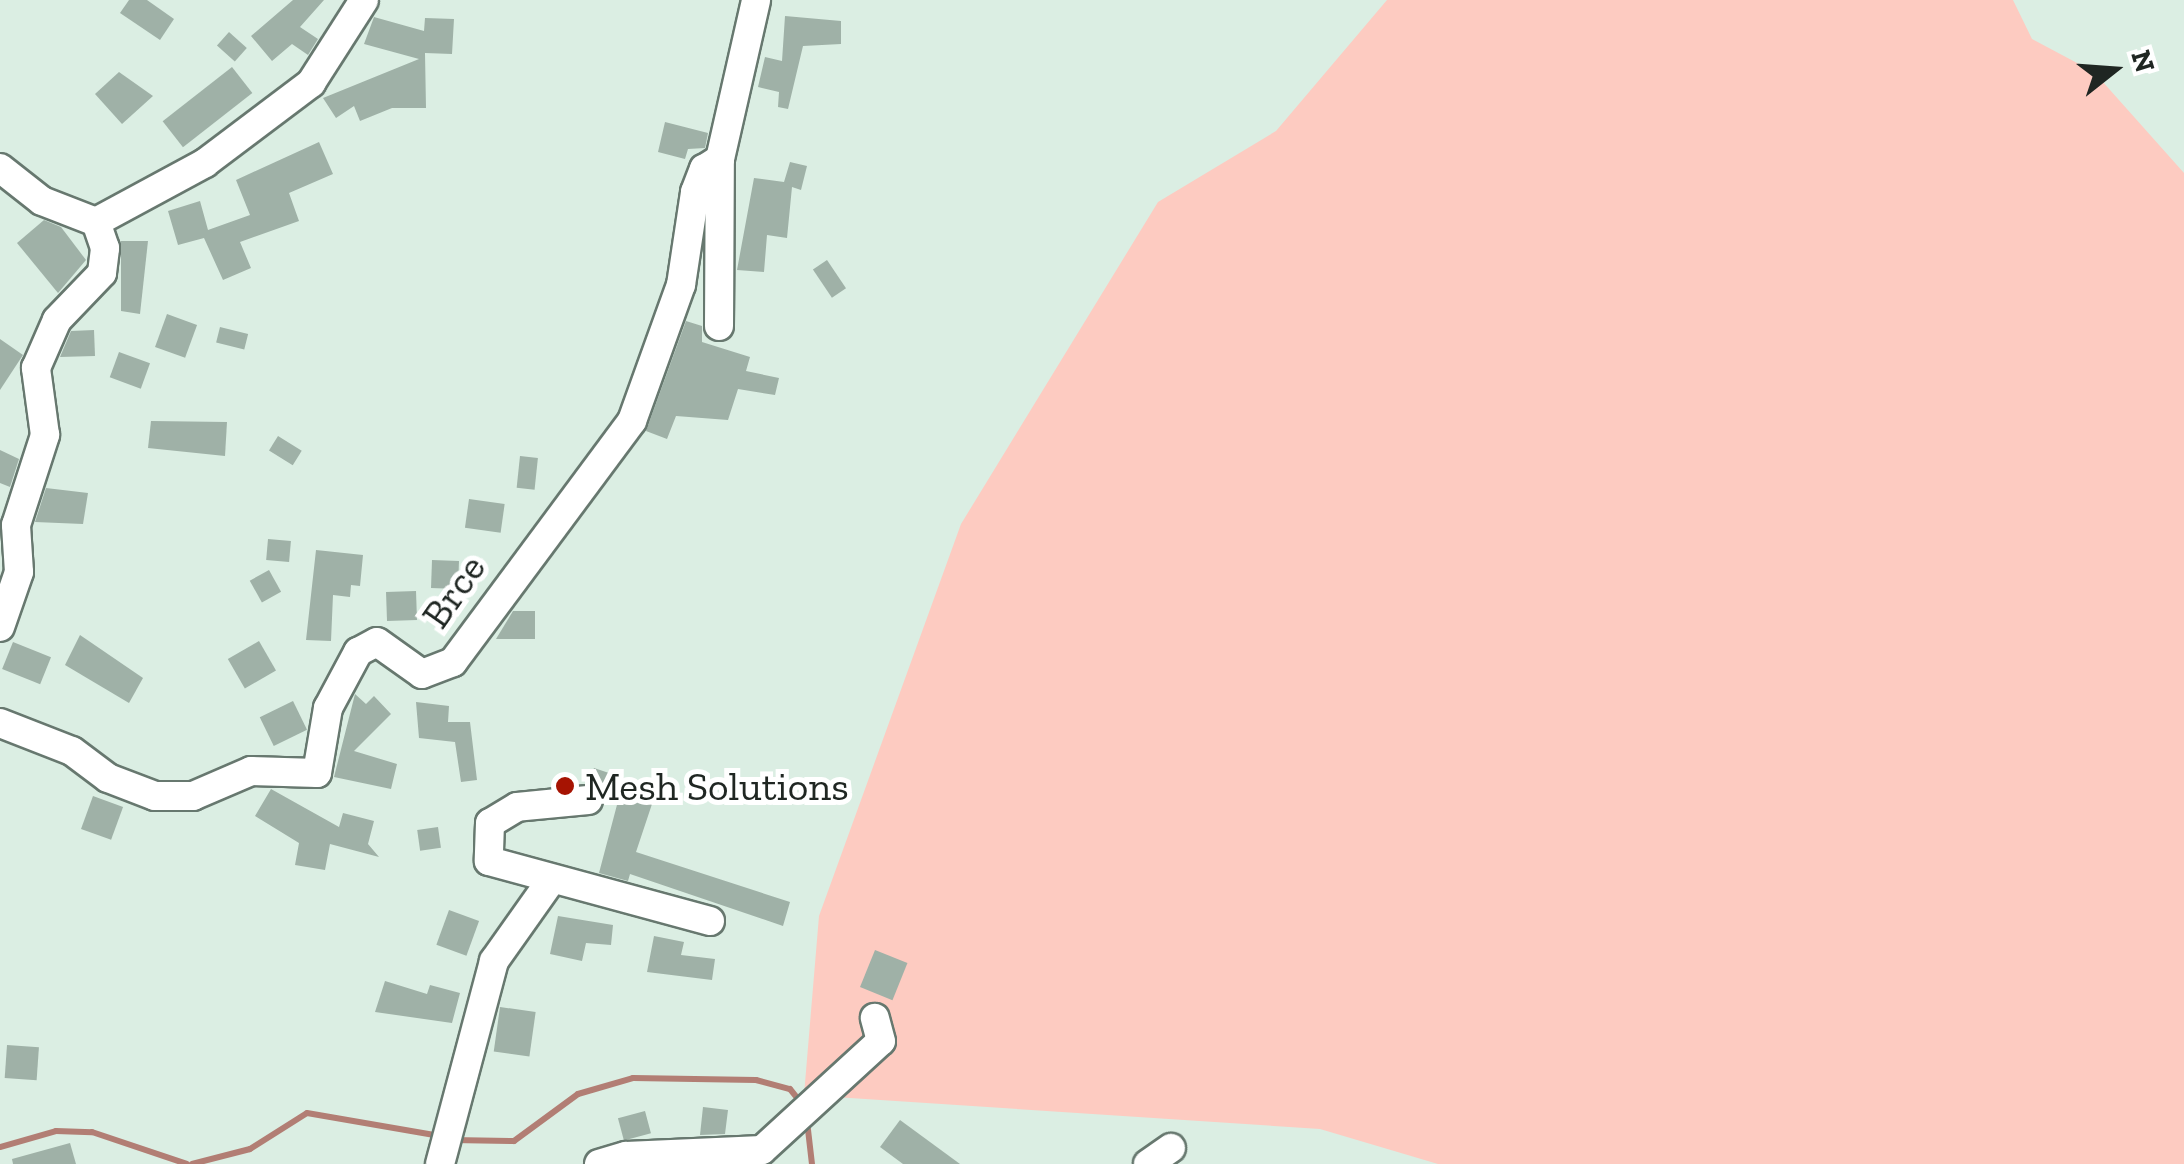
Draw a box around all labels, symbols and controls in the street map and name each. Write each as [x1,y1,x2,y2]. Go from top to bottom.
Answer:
north arrow [2064,20,2164,120]
text: N [2124,46,2162,76]
street label: Brce [411,545,495,637]
place label: Mesh Solutions [585,762,849,810]
marker: Mesh Solutions [554,775,576,797]

